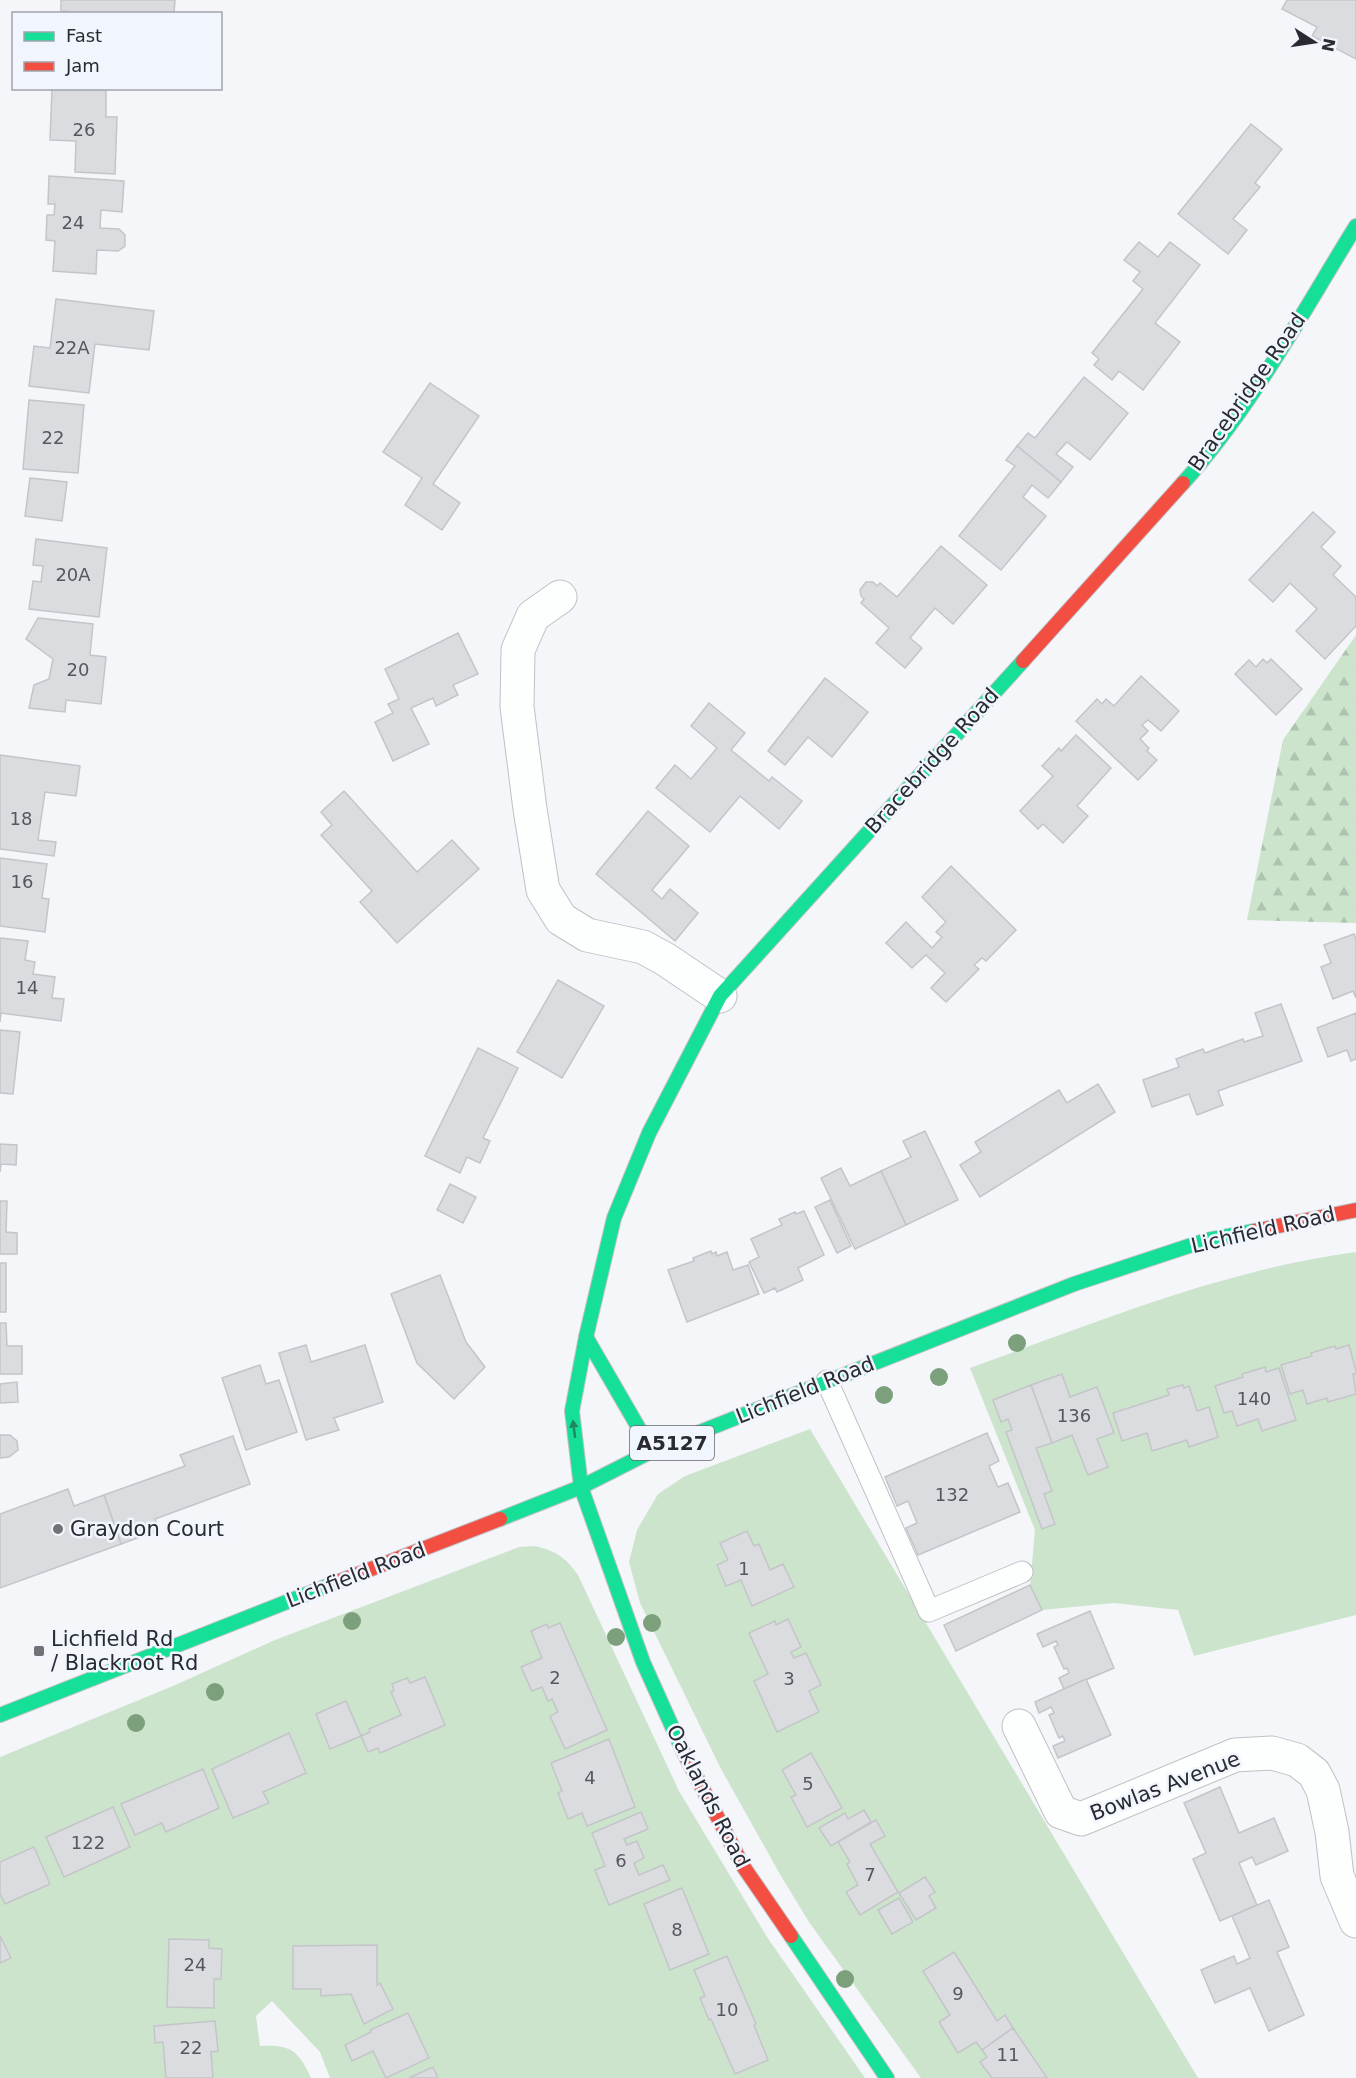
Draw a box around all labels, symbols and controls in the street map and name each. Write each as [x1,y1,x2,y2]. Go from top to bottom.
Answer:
legend [12,12,222,90]
north arrow [1284,12,1344,72]
text: Fast [66,25,102,46]
text: N [1317,36,1339,54]
text: Jam [65,55,100,76]
house number: 26 [73,119,95,140]
house number: 24 [62,212,84,233]
street label: Bracebridge Road [1184,308,1310,476]
house number: 22A [54,337,90,358]
house number: 22 [42,427,64,448]
house number: 20A [55,564,91,585]
house number: 20 [67,659,89,680]
street label: Bracebridge Road [860,683,1004,839]
house number: 18 [10,808,32,829]
house number: 16 [11,871,33,892]
house number: 14 [16,977,38,998]
street label: Lichfield Road [1189,1202,1337,1258]
street label: Lichfield Road [732,1351,878,1429]
house number: 140 [1237,1388,1271,1409]
house number: 136 [1057,1405,1091,1426]
one-way arrow [569,1419,579,1438]
road number: A5127 [630,1426,714,1460]
house number: 132 [935,1484,969,1505]
place label: Graydon Court [70,1517,224,1541]
marker: Graydon Court [51,1522,65,1536]
street label: Lichfield Road [283,1537,429,1613]
house number: 1 [738,1558,750,1579]
place label: Lichfield Rd / Blackroot Rd [51,1627,198,1675]
marker: Lichfield Rd / Blackroot Rd [32,1644,46,1658]
house number: 2 [549,1667,561,1688]
house number: 3 [783,1668,795,1689]
street label: Oaklands Road [662,1721,754,1871]
street label: Bowlas Avenue [1087,1746,1243,1826]
house number: 4 [584,1767,596,1788]
house number: 5 [802,1773,814,1794]
house number: 122 [71,1832,105,1853]
house number: 6 [615,1850,627,1871]
house number: 7 [864,1864,876,1885]
house number: 8 [671,1919,683,1940]
house number: 24 [184,1954,206,1975]
house number: 9 [952,1983,964,2004]
house number: 10 [716,1999,738,2020]
house number: 22 [180,2037,202,2058]
house number: 11 [997,2044,1019,2065]

